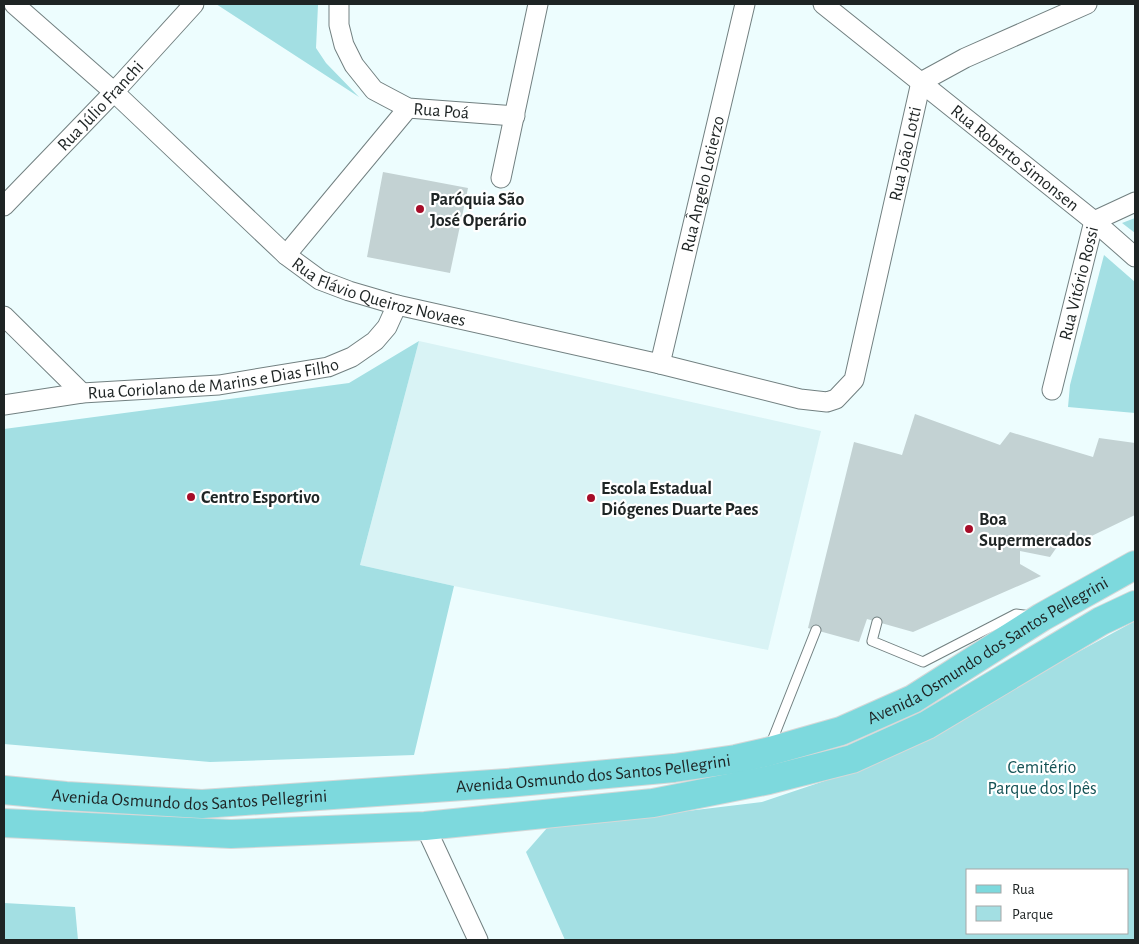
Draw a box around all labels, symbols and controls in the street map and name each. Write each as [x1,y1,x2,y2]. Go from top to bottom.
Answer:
street label: Rua Júlio Franchi [54,58,147,155]
street label: Rua Poá [413,100,470,123]
street label: Rua Roberto Simonsen [947,102,1082,215]
street label: Rua João Lotti [887,105,925,203]
street label: Rua Ângelo Lotierzo [679,114,728,254]
place label: Paróquia São José Operário [430,191,527,230]
marker: Paróquia São José Operário [414,203,426,215]
street label: Rua Vitório Rossi [1057,225,1102,342]
street label: Rua Flávio Queiroz Novaes [288,254,467,330]
street label: Rua Coriolano de Marins e Dias Filho [87,355,342,403]
place label: Escola Estadual Diógenes Duarte Paes [601,480,758,519]
place label: Centro Esportivo [201,489,320,507]
marker: Centro Esportivo [185,491,197,503]
marker: Escola Estadual Diógenes Duarte Paes [585,492,597,504]
place label: Boa Supermercados [979,511,1091,550]
marker: Boa Supermercados [963,523,975,535]
street label: Avenida Osmundo dos Santos Pellegrini [865,574,1112,728]
street label: Avenida Osmundo dos Santos Pellegrini [455,752,732,796]
park label: Cemitério Parque dos Ipês [987,759,1097,798]
street label: Avenida Osmundo dos Santos Pellegrini [51,787,328,814]
legend [966,869,1129,934]
text: Rua [1012,882,1035,897]
text: Parque [1012,907,1053,922]

